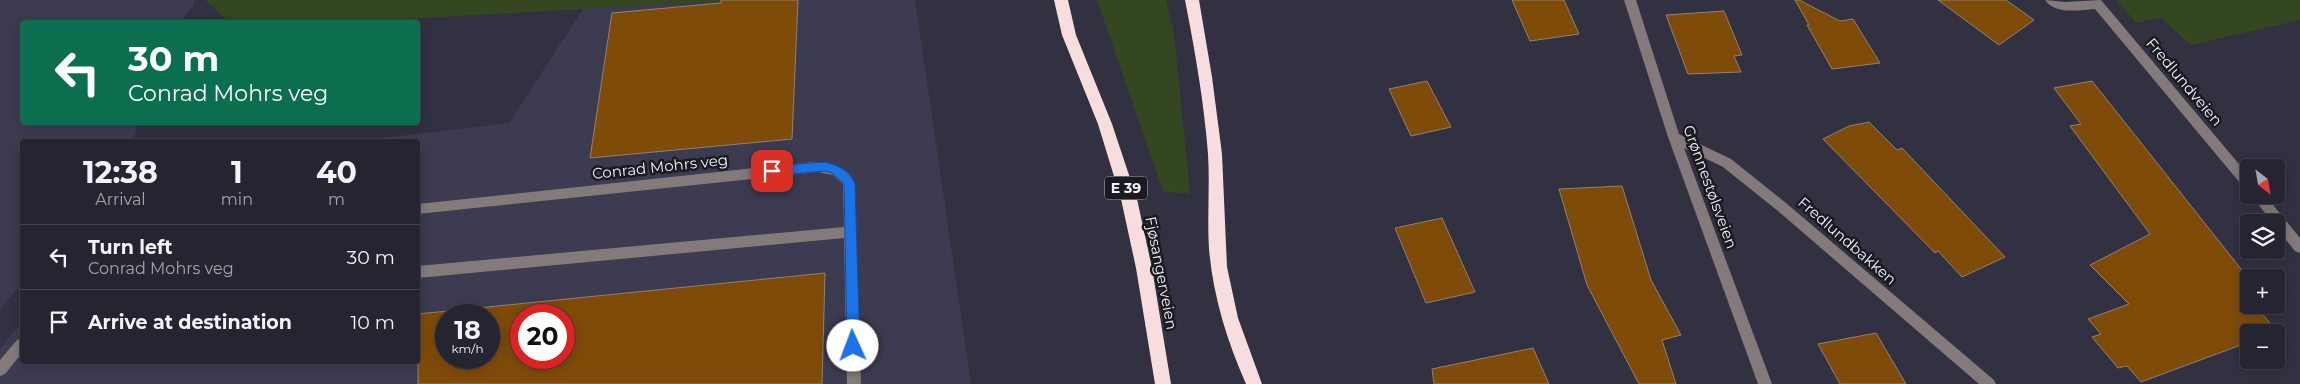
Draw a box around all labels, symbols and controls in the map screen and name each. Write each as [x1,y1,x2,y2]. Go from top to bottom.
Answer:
street label: Fredlundveien [2142,34,2227,130]
text: 30 m [128,37,219,80]
icon: left [45,40,110,105]
text: Conrad Mohrs veg [128,80,328,107]
street label: Grønnestølsveien [1679,122,1742,251]
street label: Conrad Mohrs veg [591,150,729,183]
pin [751,150,793,192]
text: 12:38 [83,154,158,191]
text: 1 [231,154,243,191]
text: 40 [316,154,357,191]
icon: arrive [758,157,786,185]
north arrow [2240,159,2285,204]
map controls [2240,159,2285,369]
road number: E 39 [1105,177,1147,200]
text: Arrival [95,190,146,209]
text: min [221,190,253,209]
text: m [328,190,345,209]
street label: Fredlundbakken [1794,193,1901,289]
button: layers [2240,214,2285,259]
street label: Fjøsangerveien [1141,215,1182,331]
text: Turn left [88,236,173,259]
icon: left [45,243,73,271]
text: 30 m [347,246,395,269]
text: Conrad Mohrs veg [88,259,234,278]
button: + [2240,269,2285,314]
speed limit sign: 20 [510,304,575,369]
icon: arrive [45,308,73,336]
text: Arrive at destination [88,311,292,334]
text: 10 m [350,311,395,334]
text: 18 [454,315,481,345]
position arrow [826,319,878,371]
button: − [2240,324,2285,369]
text: km/h [451,341,484,356]

